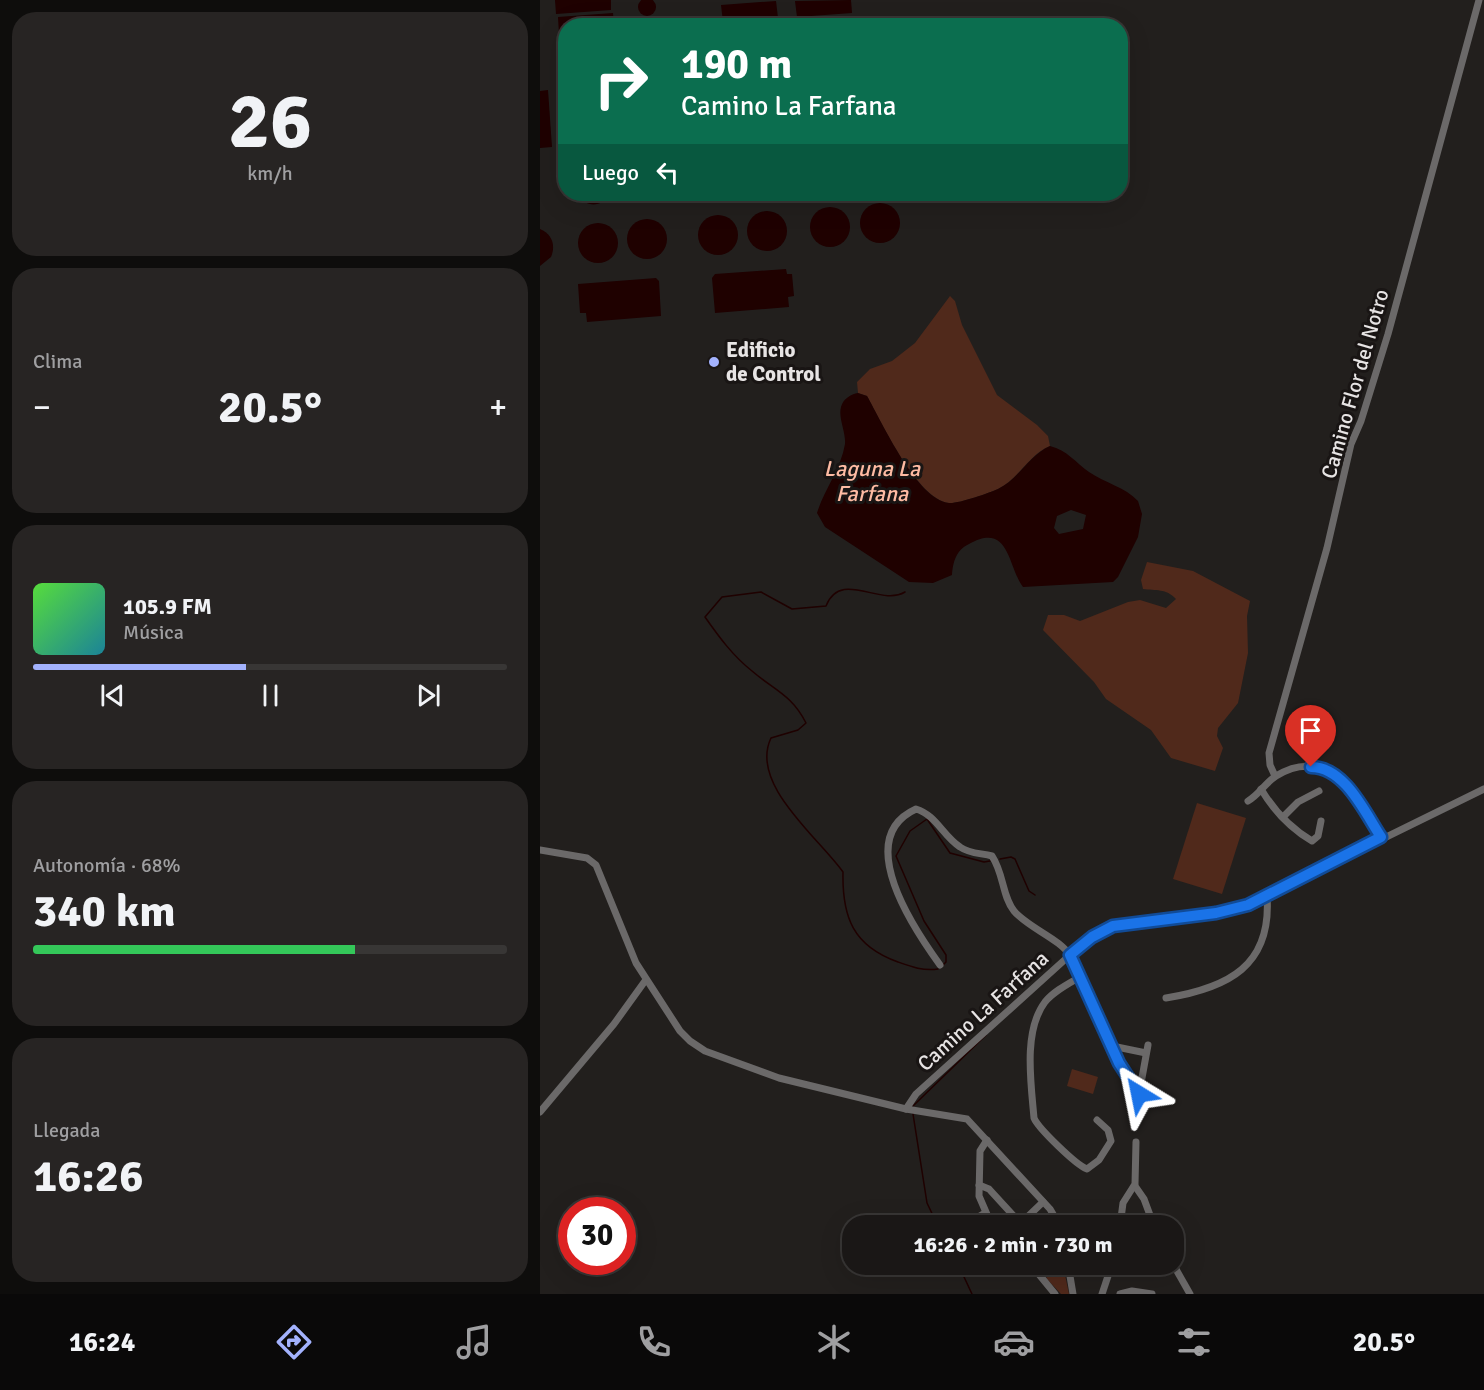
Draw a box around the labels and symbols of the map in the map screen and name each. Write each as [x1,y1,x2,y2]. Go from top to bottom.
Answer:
street label: Camino Flor del Notro [1316,286,1394,482]
place label: Edificio de Control [726,337,821,387]
marker: Edificio de Control [707,355,721,369]
water label: Laguna La Farfana [824,455,921,507]
pin [1285,705,1336,767]
street label: Camino La Farfana [912,945,1054,1077]
position arrow [1107,1062,1171,1126]
speed limit sign: 30 [558,1197,636,1275]

